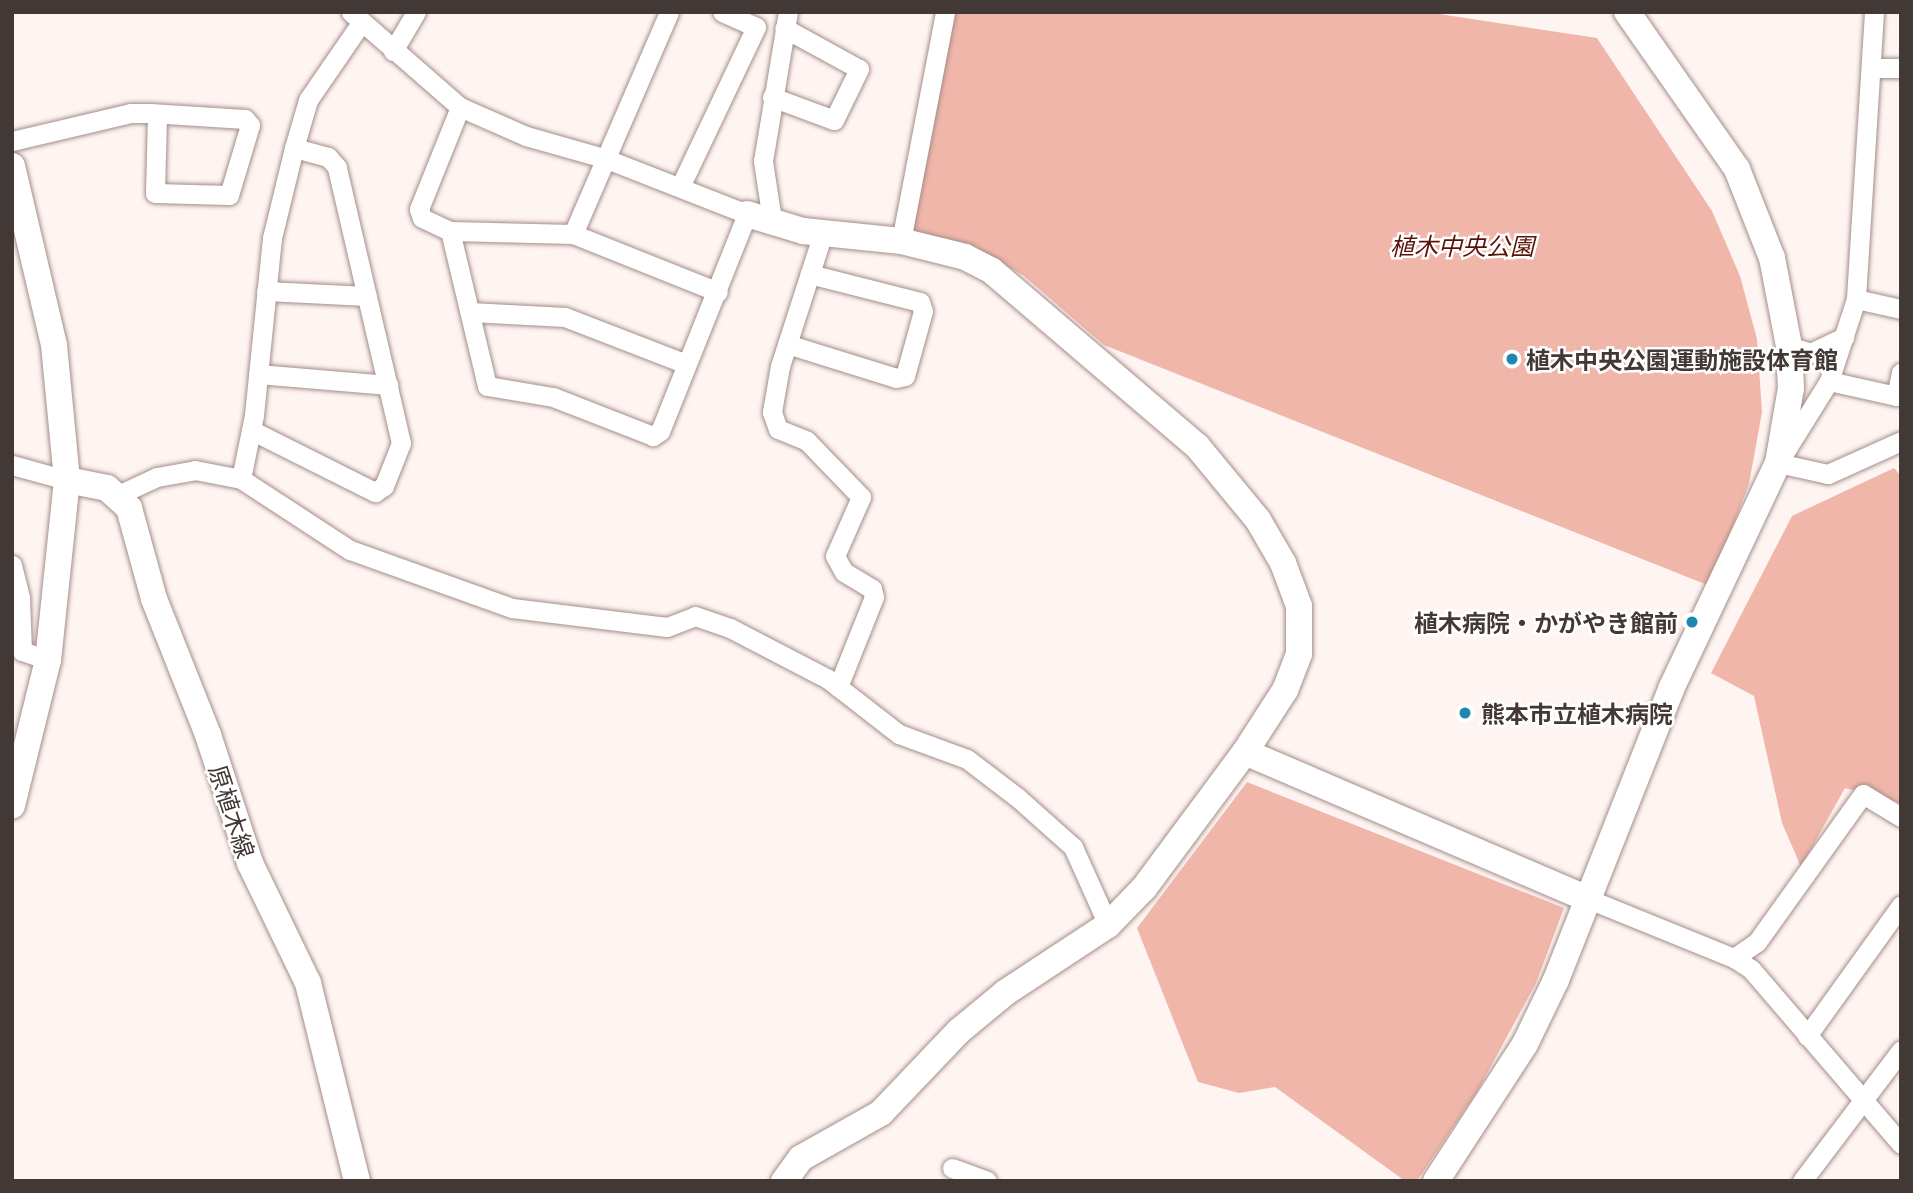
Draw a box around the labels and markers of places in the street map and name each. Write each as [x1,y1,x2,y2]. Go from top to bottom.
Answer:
place label: 植木中央公園運動施設体育館 [1526,345,1838,373]
marker: 植木中央公園運動施設体育館 [1504,351,1520,367]
place label: 植木病院・かがやき館前 [1414,608,1678,636]
marker: 植木病院・かがやき館前 [1684,614,1700,630]
place label: 熊本市立植木病院 [1481,699,1673,727]
marker: 熊本市立植木病院 [1455,703,1475,723]

